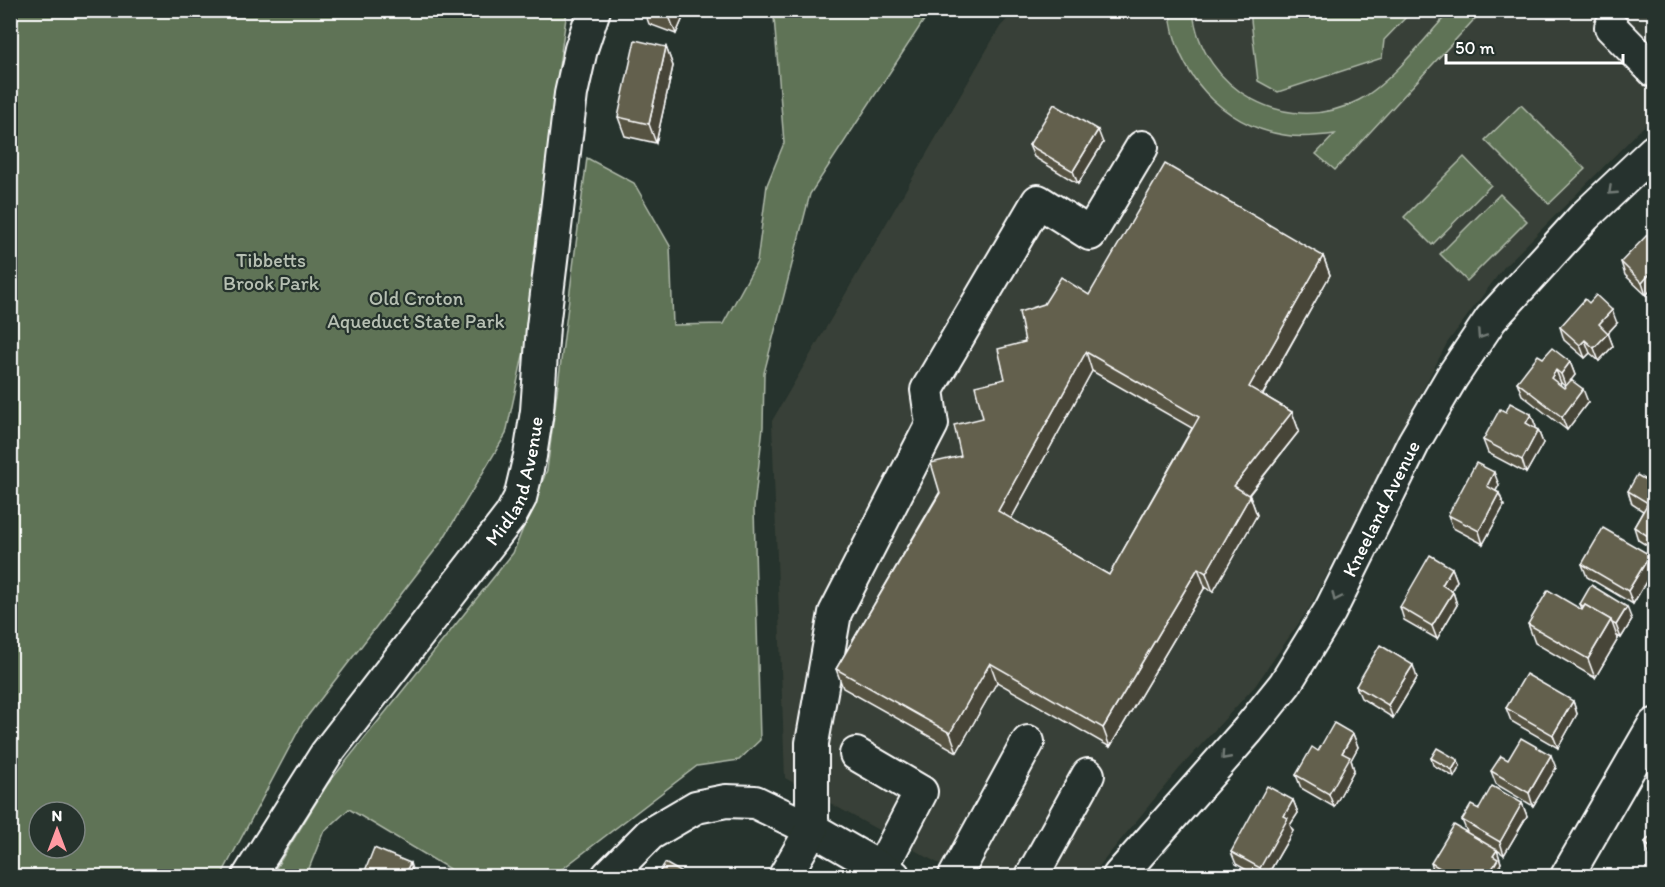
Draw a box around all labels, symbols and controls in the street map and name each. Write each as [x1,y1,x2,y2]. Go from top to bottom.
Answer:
scale bar [1446,27,1623,65]
text: 50 m [1455,37,1495,59]
one-way arrow [1608,184,1619,195]
park label: Tibbetts Brook Park [223,248,320,295]
park label: Old Croton Aqueduct State Park [327,286,505,333]
one-way arrow [1477,328,1488,339]
street label: Midland Avenue [480,415,548,550]
street label: Kneeland Avenue [1337,436,1425,581]
one-way arrow [1332,591,1344,602]
one-way arrow [1221,750,1232,760]
north arrow [27,800,87,860]
text: N [52,806,62,825]

